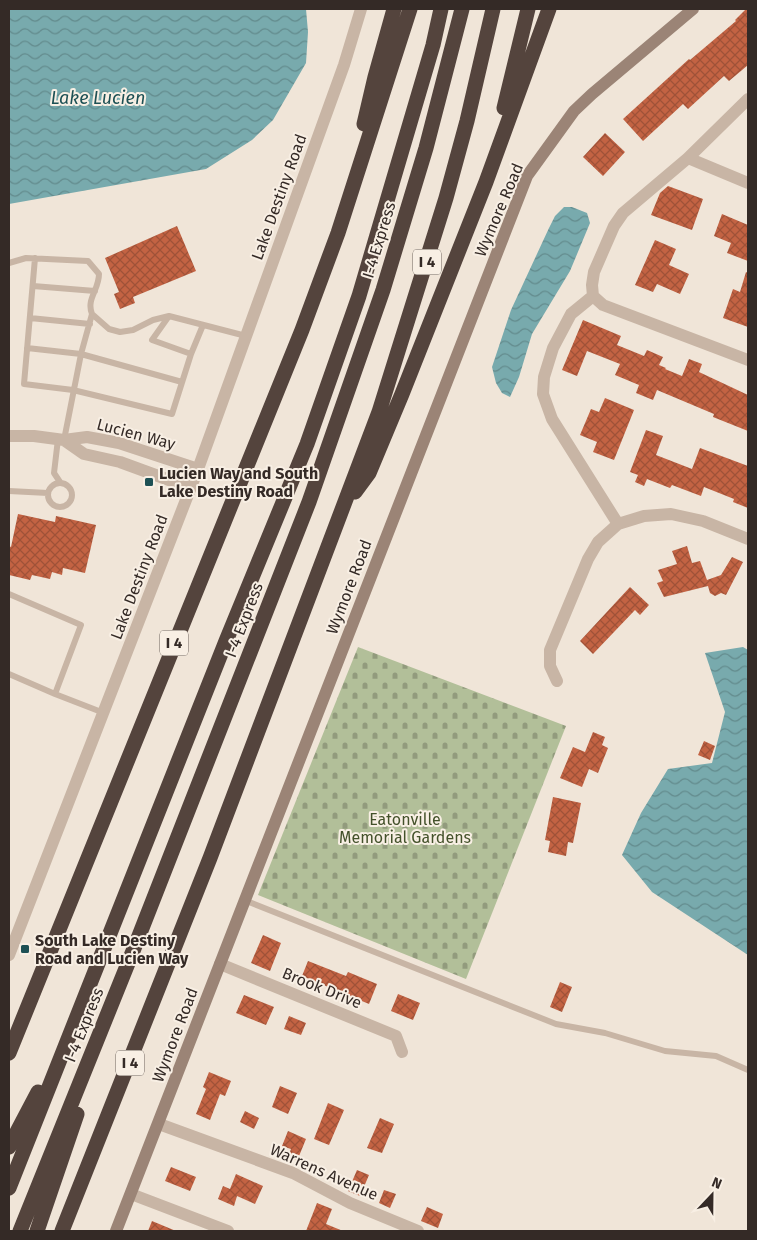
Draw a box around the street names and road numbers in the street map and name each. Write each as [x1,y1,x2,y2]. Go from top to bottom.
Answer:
street label: Lake Destiny Road [247,131,311,263]
street label: Wymore Road [471,160,527,260]
street label: I-4 Express [358,200,400,280]
road number: I 4 [413,250,441,274]
street label: Lucien Way [95,414,178,454]
street label: Lake Destiny Road [106,512,172,642]
street label: Wymore Road [322,537,376,637]
street label: I-4 Express [221,580,267,660]
road number: I 4 [160,630,188,656]
street label: Brook Drive [279,963,365,1013]
street label: I-4 Express [60,985,108,1065]
street label: Wymore Road [148,985,202,1085]
road number: I 4 [116,1050,144,1076]
street label: Warrens Avenue [267,1140,381,1204]

